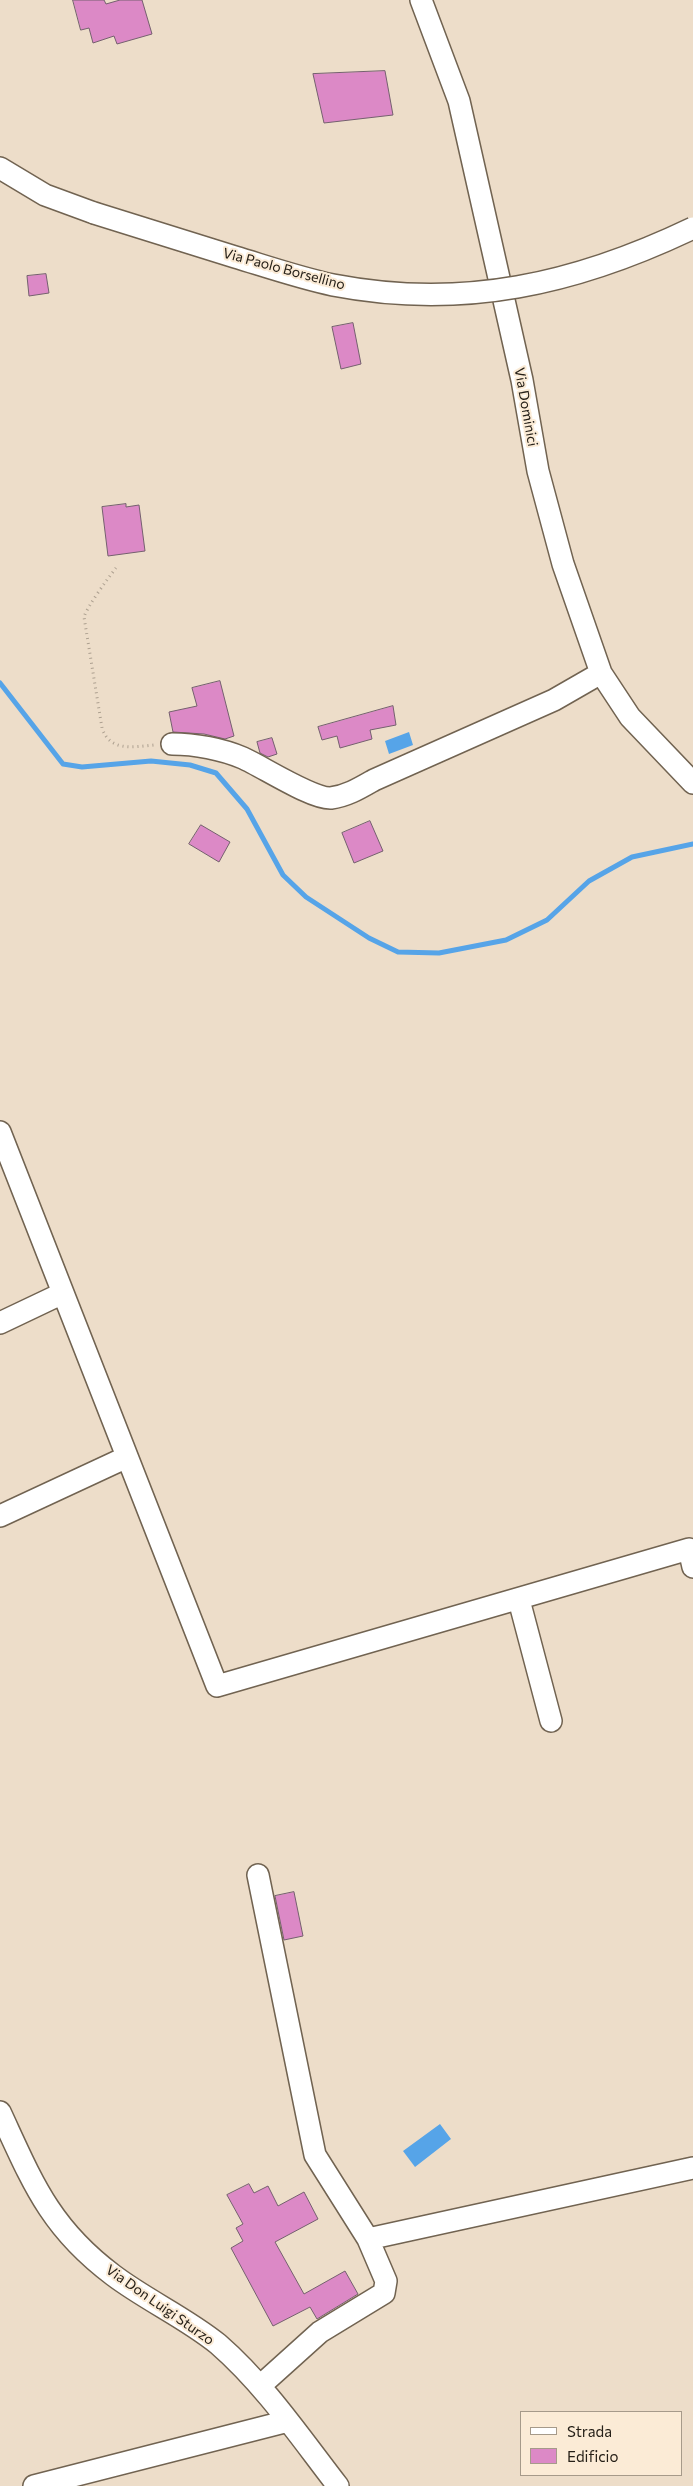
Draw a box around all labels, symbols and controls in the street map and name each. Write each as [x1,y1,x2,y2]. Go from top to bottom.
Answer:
street label: Via Paolo Borsellino [221,245,347,293]
street label: Via Dominici [511,366,541,448]
street label: Via Don Luigi Sturzo [103,2261,217,2349]
legend [520,2411,683,2476]
text: Strada [567,2422,612,2440]
text: Edificio [567,2447,618,2465]

